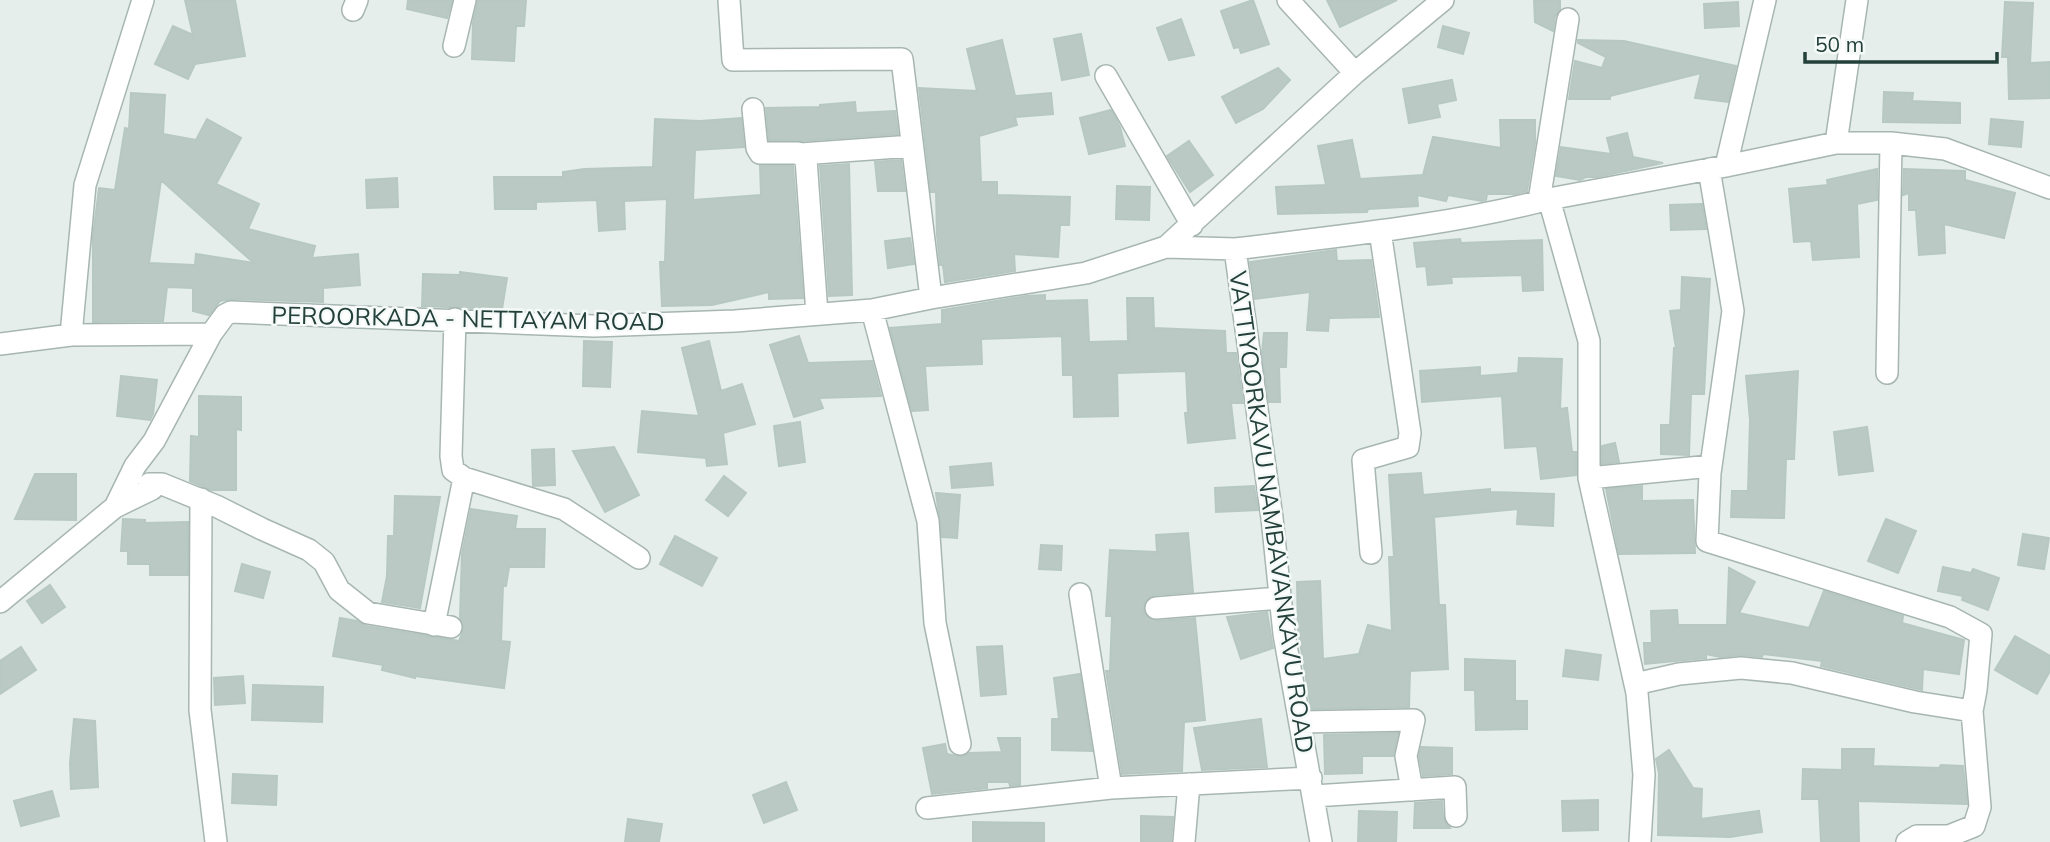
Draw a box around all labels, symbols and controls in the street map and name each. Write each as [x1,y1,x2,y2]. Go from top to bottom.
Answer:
scale bar [1805,21,1997,65]
text: 50 m [1815,31,1864,57]
street label: VATTIYOORKAVU NAMBAVANKAVU ROAD [1223,269,1321,755]
street label: PEROORKADA - NETTAYAM ROAD [271,300,665,336]

